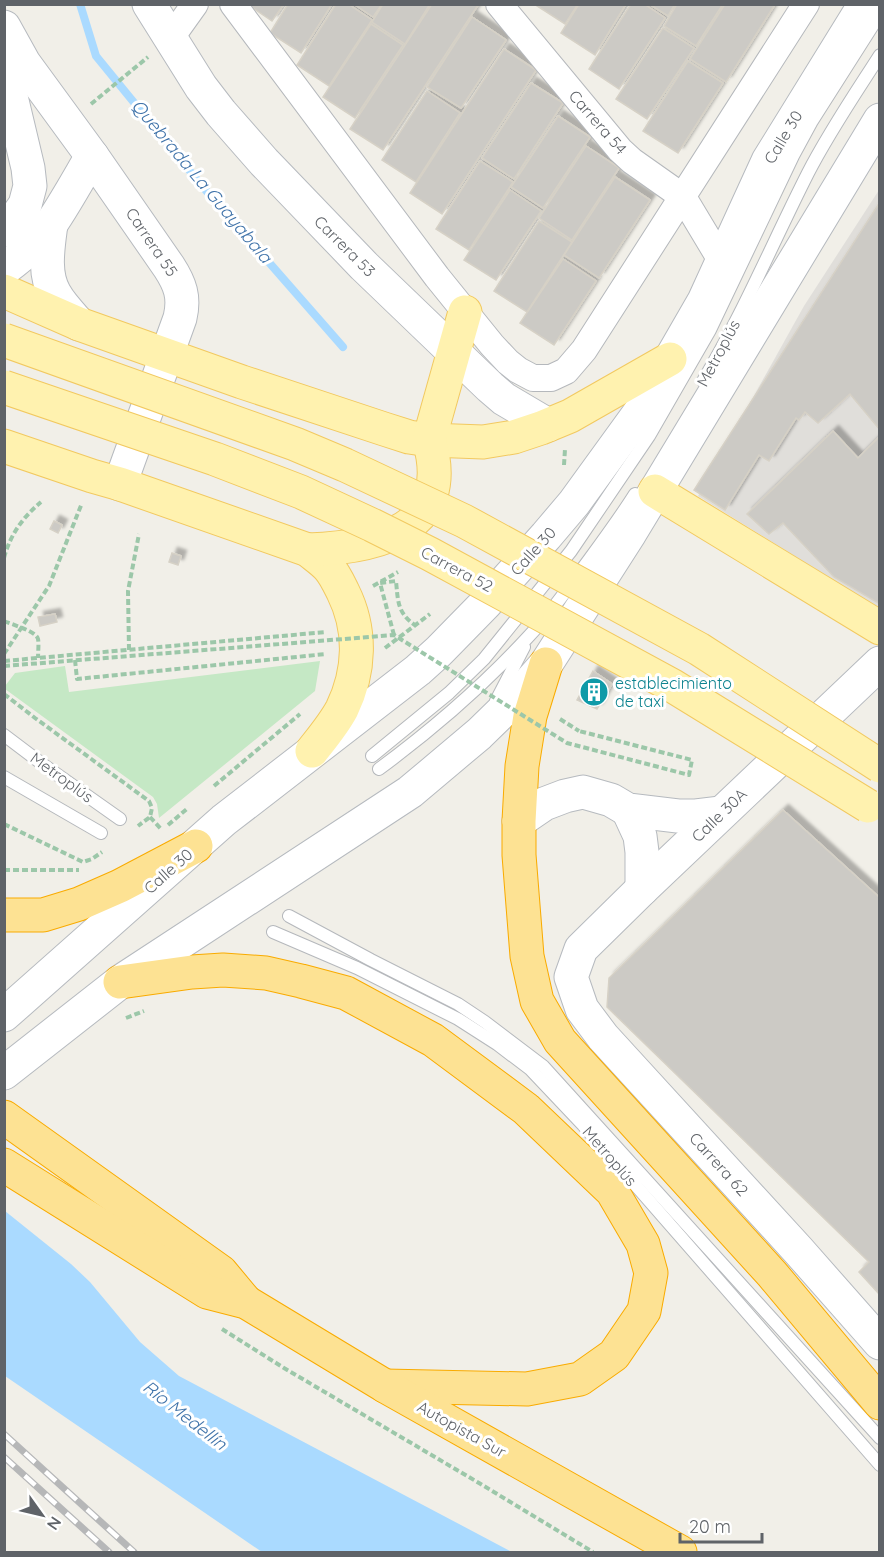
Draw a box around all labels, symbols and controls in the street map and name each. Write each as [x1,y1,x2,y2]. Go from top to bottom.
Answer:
street label: Carrera 54 [565,86,631,158]
water label: Quebrada La Guayabala [127,94,278,268]
street label: Calle 30 [759,107,807,167]
street label: Carrera 55 [122,204,182,280]
street label: Carrera 53 [310,211,380,281]
street label: Metroplús [692,316,744,390]
street label: Calle 30 [506,523,560,579]
street label: Carrera 52 [418,542,497,596]
place label: establecimiento de taxi [615,673,732,711]
building icon: establecimiento de taxi [578,676,610,708]
street label: Metroplús [27,747,97,807]
street label: Calle 30A [687,784,751,846]
street label: Calle 30 [140,844,196,898]
street label: Metroplús [578,1122,642,1190]
street label: Carrera 62 [685,1128,753,1200]
water label: Río Medellín [138,1375,232,1455]
street label: Autopista Sur [414,1396,510,1462]
north arrow [12,1485,72,1545]
scale bar [680,1506,762,1544]
text: N [43,1513,66,1534]
text: 20 m [689,1515,731,1538]

